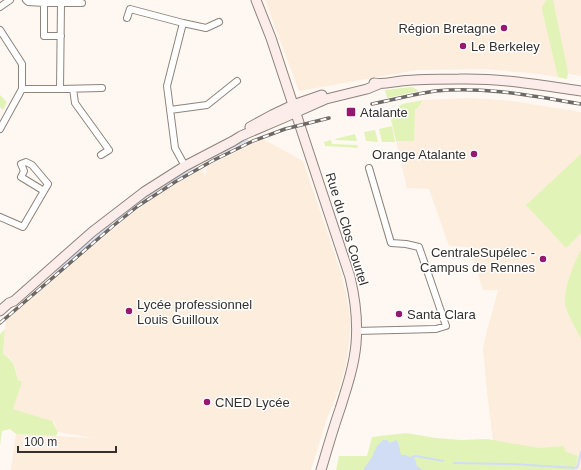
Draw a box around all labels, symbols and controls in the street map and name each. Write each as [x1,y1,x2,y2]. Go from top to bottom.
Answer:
place label: Région Bretagne [398,21,496,36]
marker: Région Bretagne [499,23,509,33]
place label: Le Berkeley [471,39,540,54]
marker: Le Berkeley [458,41,468,51]
place label: Atalante [360,105,408,120]
marker: Atalante [345,106,357,118]
place label: Orange Atalante [372,147,466,162]
marker: Orange Atalante [469,149,479,159]
street label: Rue du Clos Courtel [323,171,371,287]
place label: CentraleSupélec - Campus de Rennes [420,245,535,275]
marker: CentraleSupélec - Campus de Rennes [538,254,548,264]
place label: Lycée professionnel Louis Guilloux [137,297,252,327]
marker: Lycée professionnel Louis Guilloux [124,306,134,316]
place label: Santa Clara [407,307,476,322]
marker: Santa Clara [394,309,404,319]
place label: CNED Lycée [215,395,290,410]
marker: CNED Lycée [202,397,212,407]
scale bar [18,428,116,454]
text: 100 m [24,435,57,449]

